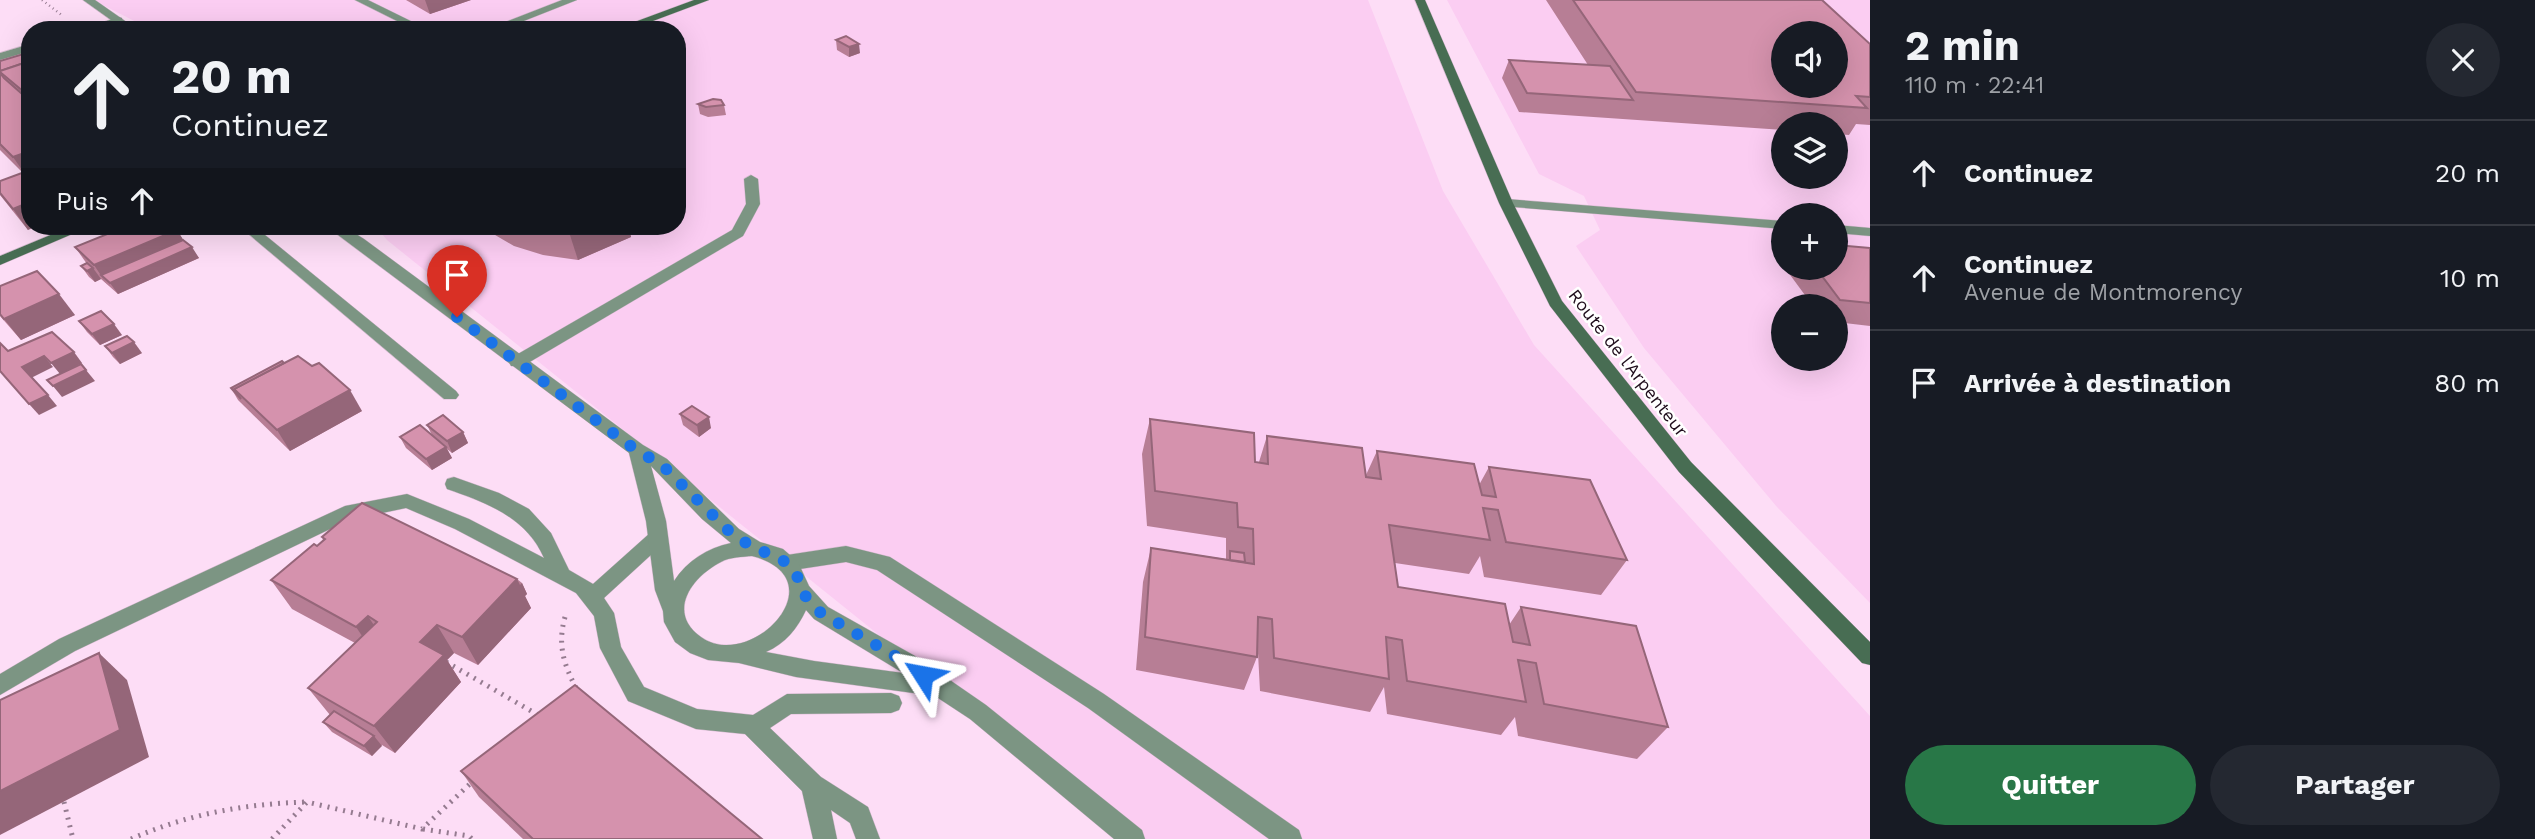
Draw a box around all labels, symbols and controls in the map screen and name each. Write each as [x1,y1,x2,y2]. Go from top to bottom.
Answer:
map controls [1771,21,1848,371]
button: sound [1771,21,1848,98]
text: 2 min [1905,21,2020,70]
button: close [2426,23,2500,97]
text: 20 m [171,47,292,105]
icon: ahead [56,49,147,140]
text: 110 m · 22:41 [1905,72,2044,99]
text: Continuez [171,106,329,144]
button: layers [1771,112,1848,189]
icon: ahead [1905,154,1943,192]
text: Continuez [1964,158,2093,188]
text: 20 m [2435,158,2500,188]
icon: ahead [123,182,161,220]
text: Puis [56,186,109,216]
button: + [1771,203,1848,280]
pin [427,245,487,317]
text: Continuez [1964,249,2093,279]
icon: arrive [438,256,476,294]
icon: ahead [1905,259,1943,297]
text: 10 m [2440,263,2500,293]
text: Avenue de Montmorency [1964,279,2242,306]
street label: Route de l'Arpenteur [1564,285,1692,441]
button: − [1771,294,1848,371]
icon: arrive [1905,364,1943,402]
text: Arrivée à destination [1964,368,2231,398]
text: 80 m [2434,368,2500,398]
position arrow [886,638,960,712]
button: Quitter [1905,745,2196,825]
button: Partager [2210,745,2500,825]

